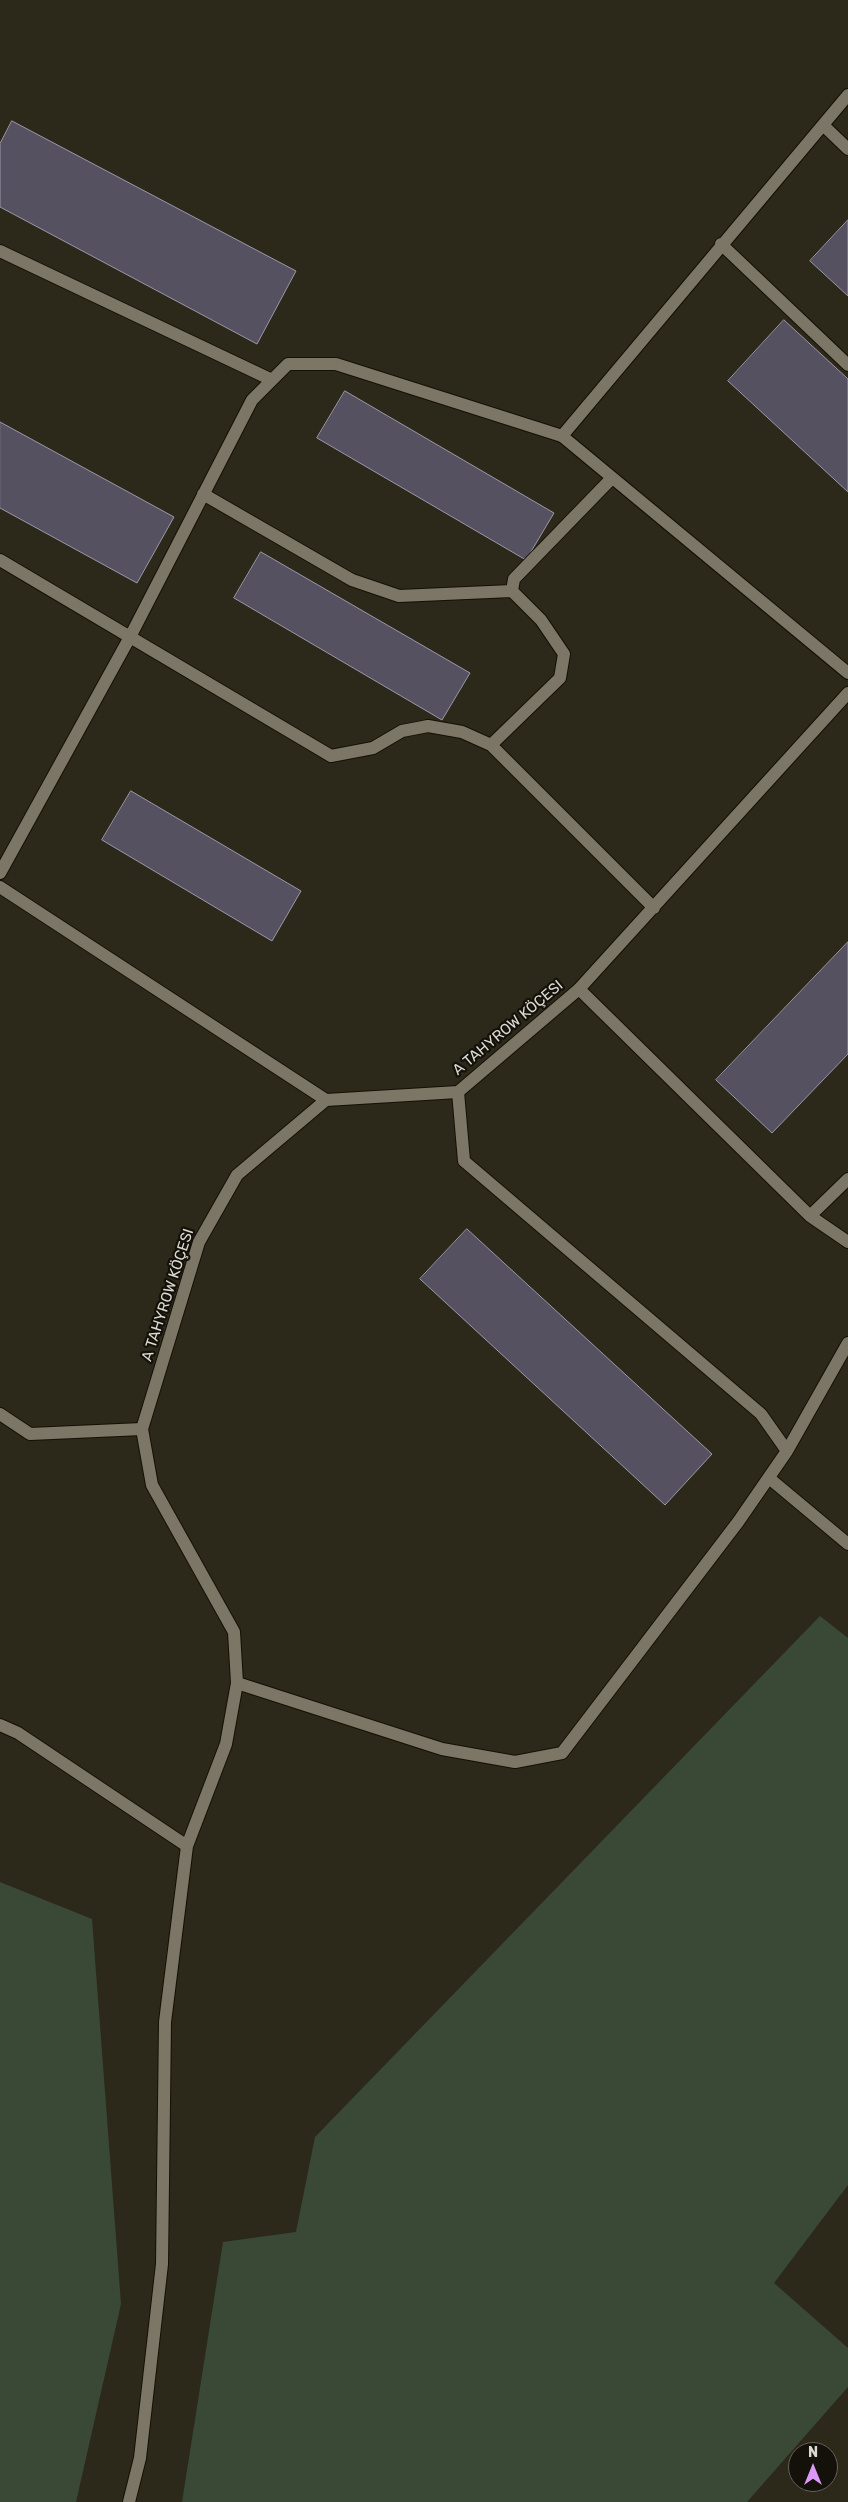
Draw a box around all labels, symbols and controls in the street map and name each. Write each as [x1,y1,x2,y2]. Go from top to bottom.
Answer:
street label: A TAHYROW KÖÇESI [449,977,567,1079]
street label: A TAHYROW KÖÇESI [138,1226,198,1364]
north arrow [788,2442,838,2492]
text: N [808,2444,818,2461]

